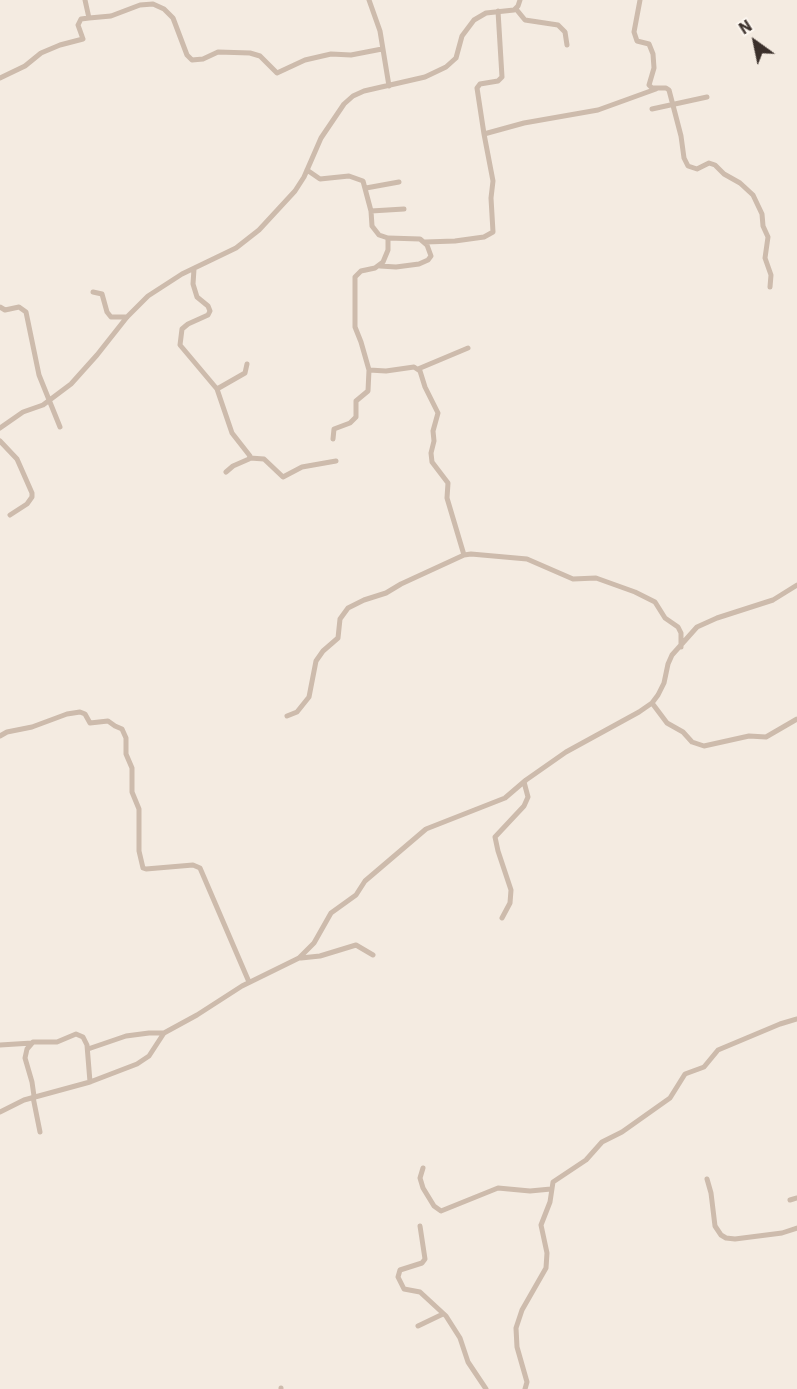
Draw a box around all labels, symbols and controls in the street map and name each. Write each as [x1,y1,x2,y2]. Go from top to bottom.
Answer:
north arrow [725,12,785,72]
text: N [735,15,756,38]

